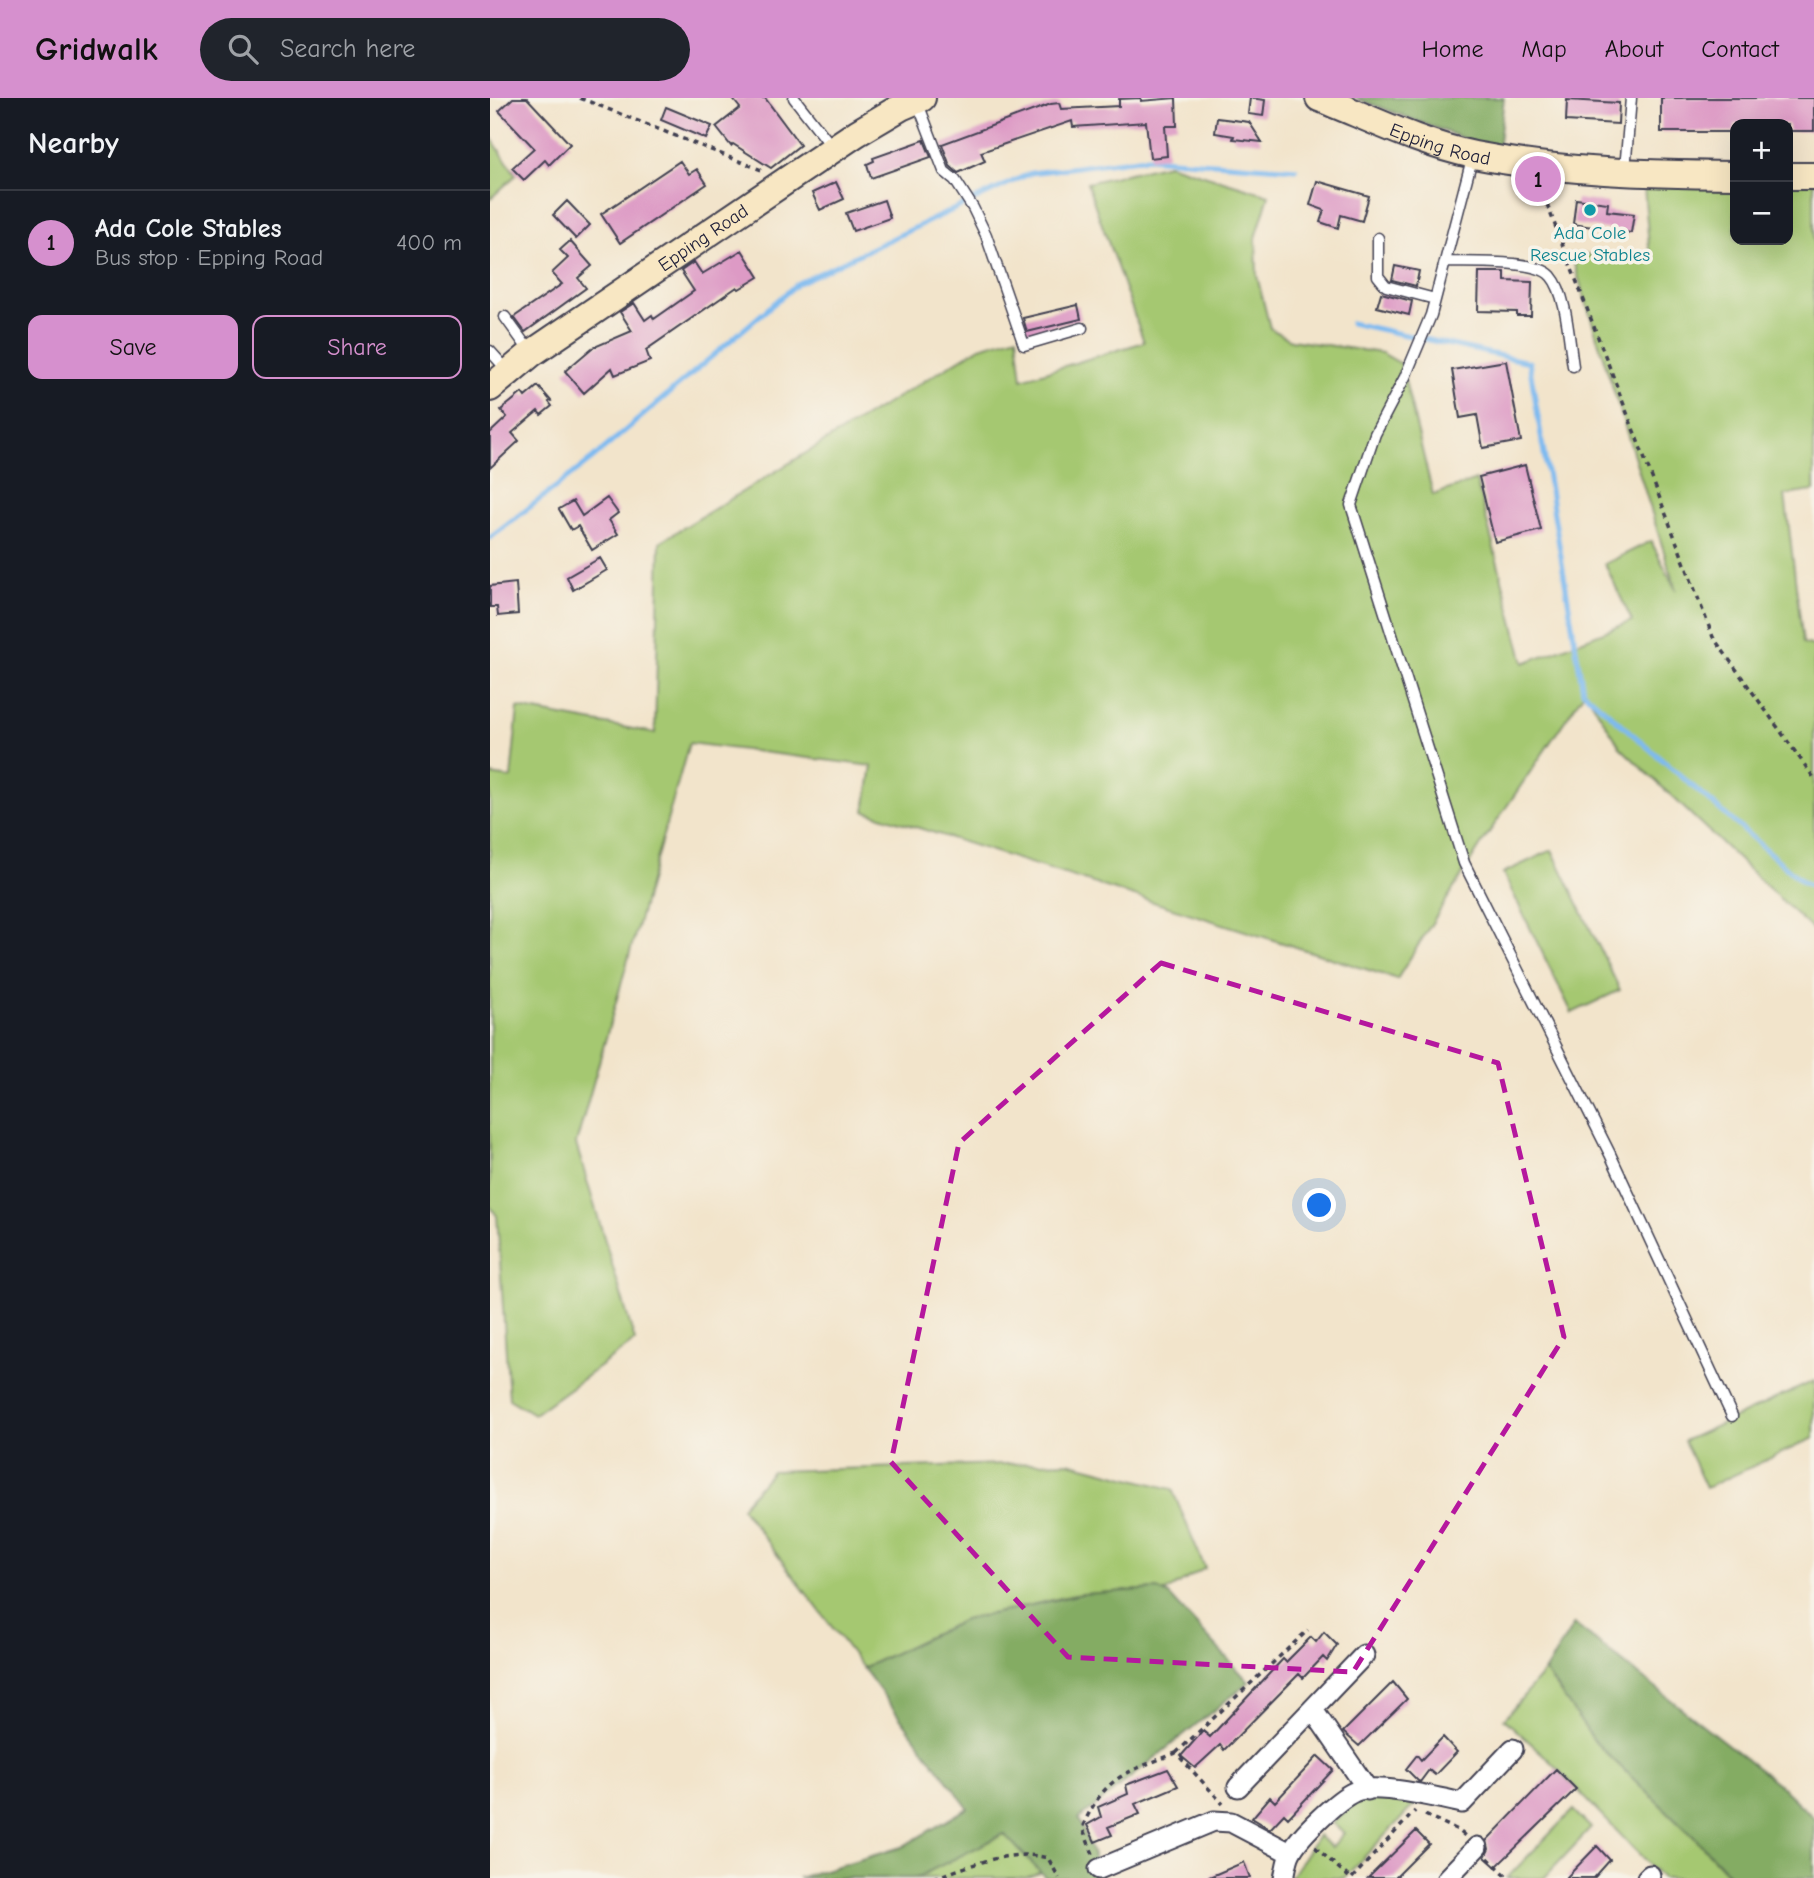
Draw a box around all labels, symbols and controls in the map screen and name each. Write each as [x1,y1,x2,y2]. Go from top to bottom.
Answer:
search box [200,18,690,81]
text: Gridwalk [35,30,158,68]
icon: search [224,30,262,68]
text: Search here [280,34,415,64]
text: Home [1422,35,1483,63]
text: Map [1521,35,1567,63]
text: About [1605,35,1663,63]
text: Contact [1701,35,1779,63]
street label: Epping Road [1387,119,1492,170]
map controls [1730,119,1793,245]
button: + [1730,119,1793,182]
text: Nearby [28,126,119,161]
pin: 1 [1515,153,1561,205]
button: − [1730,182,1793,245]
street label: Epping Road [654,200,753,276]
marker: Ada Cole Rescue Stables [1582,202,1598,218]
text: Ada Cole Stables [95,214,282,244]
place label: Ada Cole Rescue Stables [1530,222,1650,266]
text: 1 [46,229,56,256]
text: 400 m [396,229,462,256]
text: Bus stop · Epping Road [95,244,323,271]
button: Save [28,315,238,379]
button: Share [252,315,462,379]
your location [1302,1188,1336,1222]

